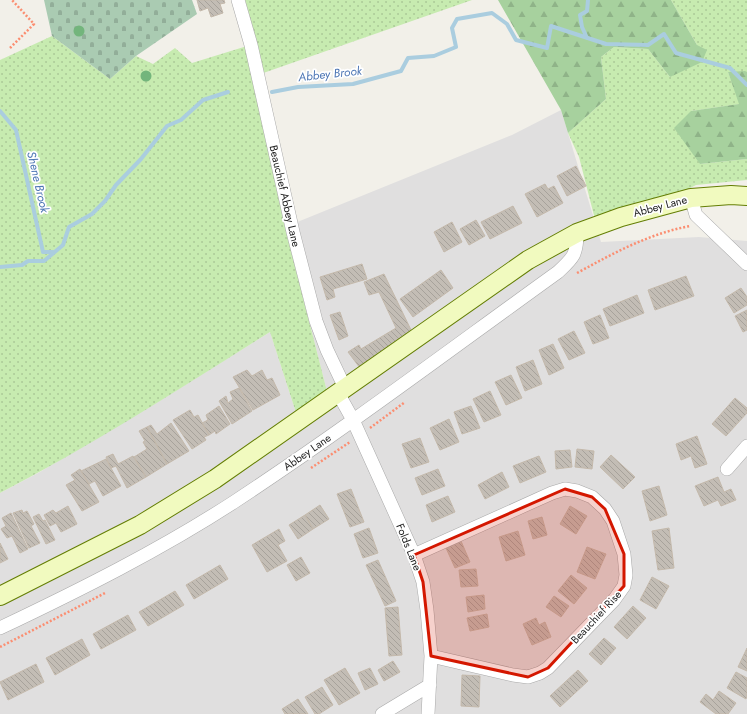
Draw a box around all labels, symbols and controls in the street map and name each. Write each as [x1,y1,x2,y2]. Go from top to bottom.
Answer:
water label: Abbey Brook [296,62,363,86]
street label: Beauchief Abbey Lane [266,144,305,249]
water label: Shene Brook [22,150,54,215]
street label: Abbey Lane [631,191,689,221]
street label: Abbey Lane [280,429,334,474]
street label: Folds Lane [392,521,426,573]
street label: Beauchief Rise [567,586,625,647]

